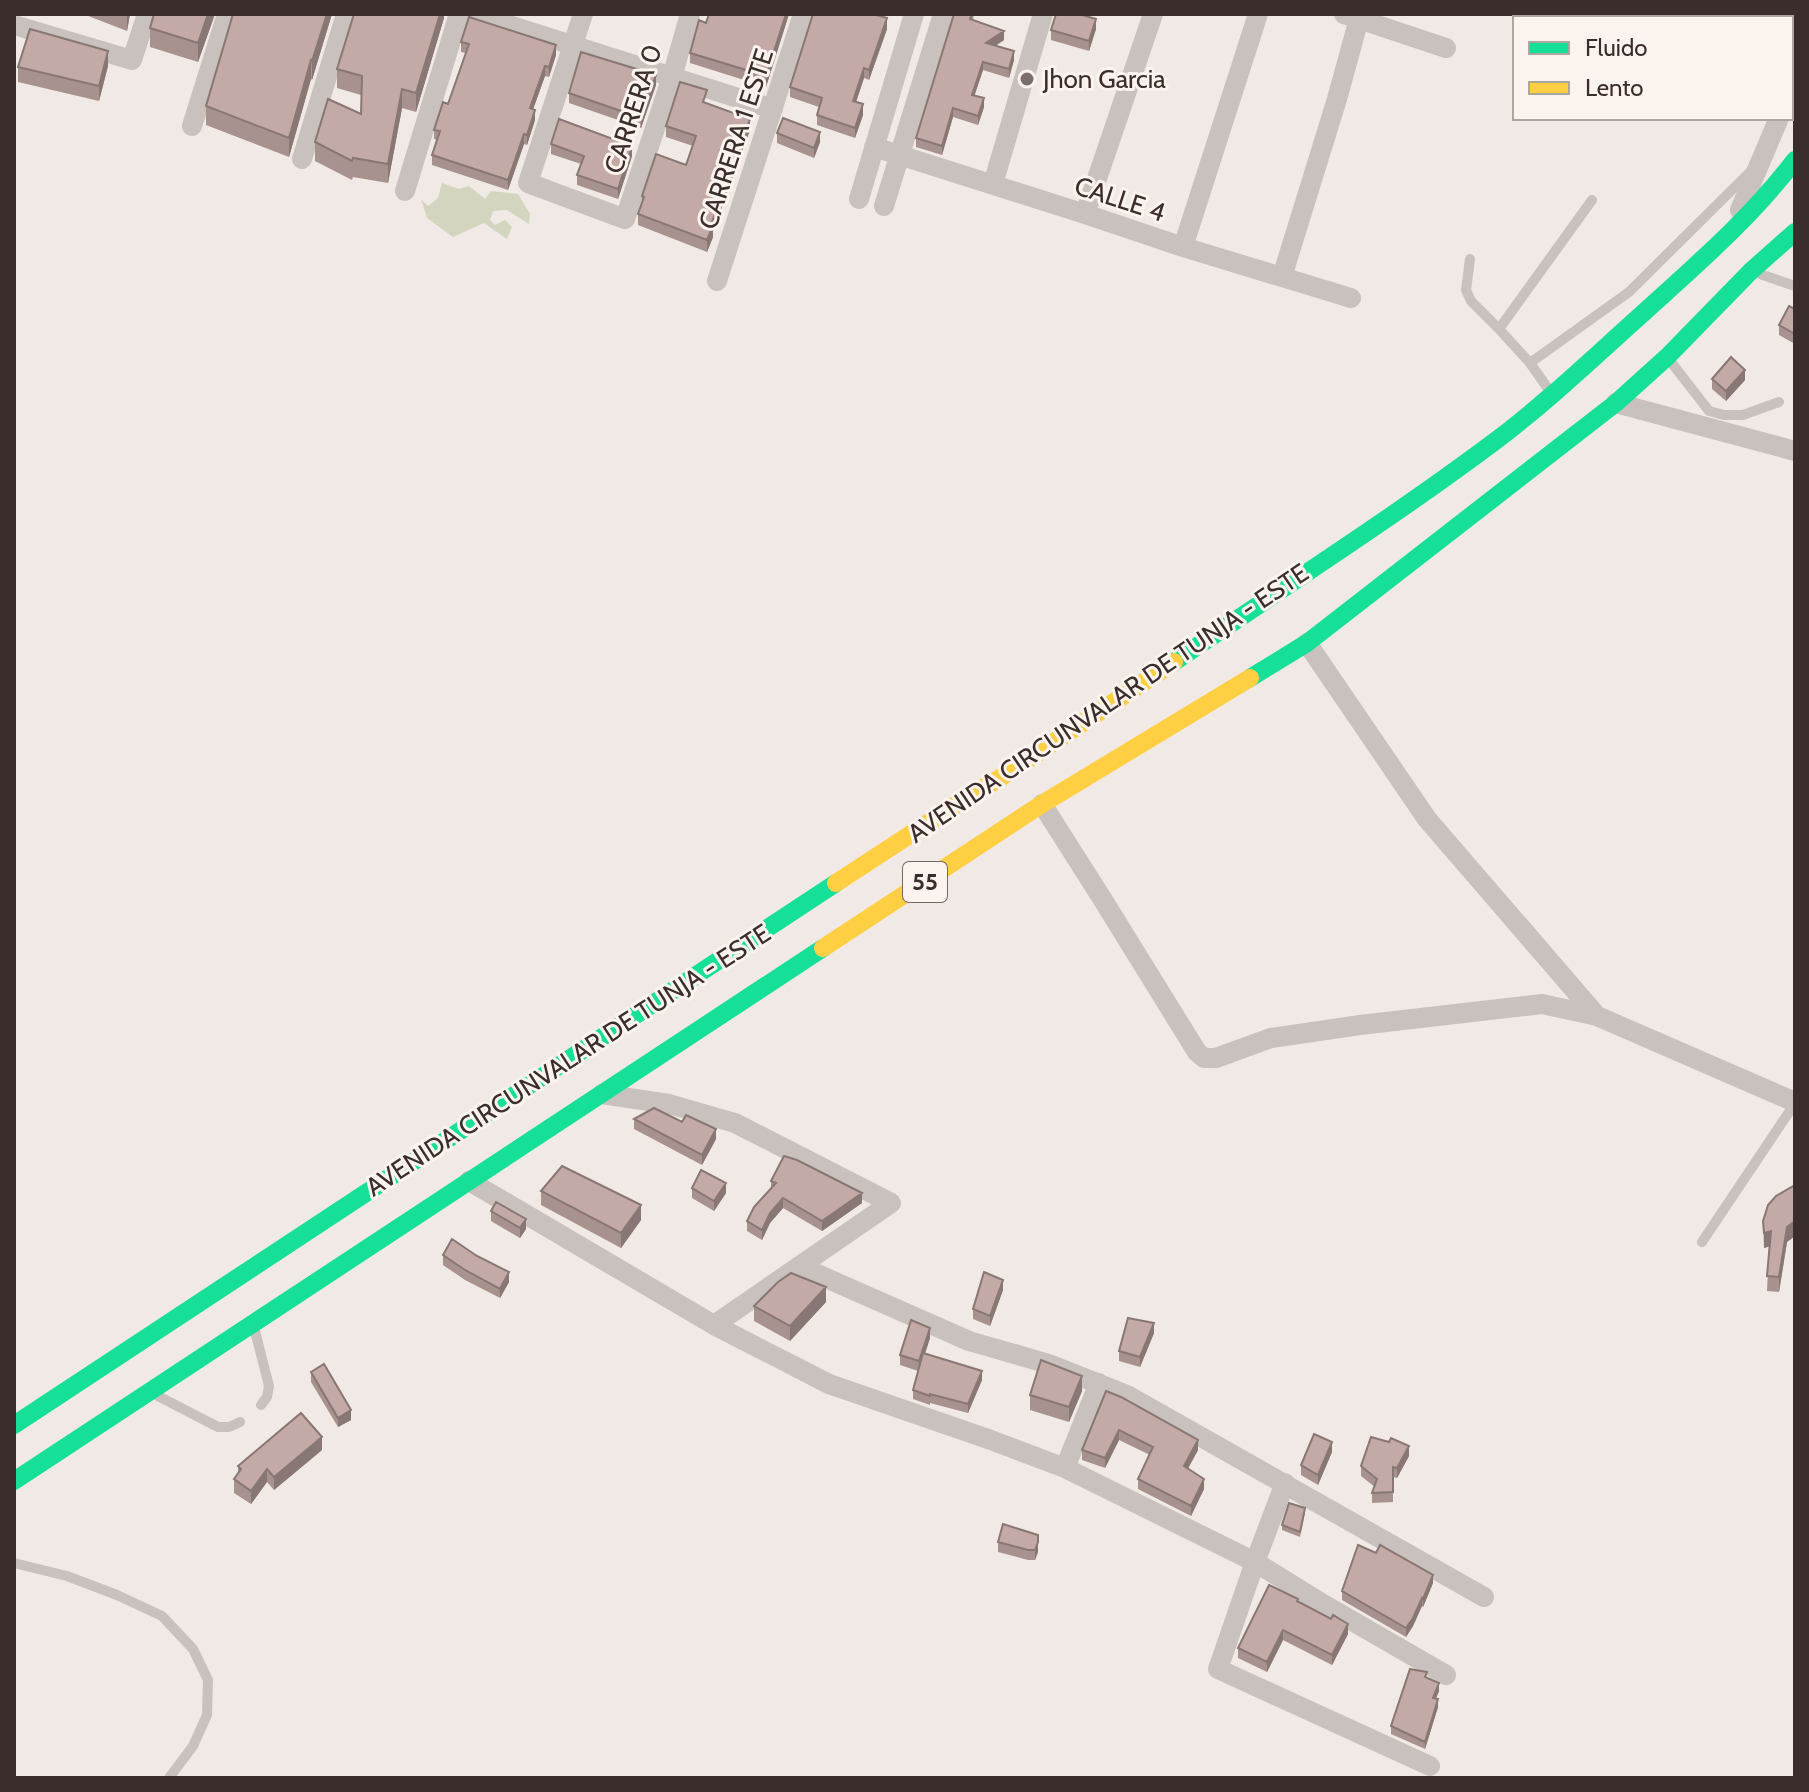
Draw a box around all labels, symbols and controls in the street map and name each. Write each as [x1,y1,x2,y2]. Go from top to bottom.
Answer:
legend [1513,16,1793,120]
text: Fluido [1585,33,1647,62]
street label: CARRERA 0 [597,41,669,177]
street label: CARRERA 1 ESTE [692,45,780,233]
place label: Jhon Garcia [1042,63,1166,95]
marker: Jhon Garcia [1018,70,1036,88]
text: Lento [1585,73,1644,102]
street label: CALLE 4 [1071,169,1169,229]
street label: AVENIDA CIRCUNVALAR DE TUNJA - ESTE [902,557,1314,849]
road number: 55 [903,862,947,902]
street label: AVENIDA CIRCUNVALAR DE TUNJA - ESTE [360,917,776,1203]

